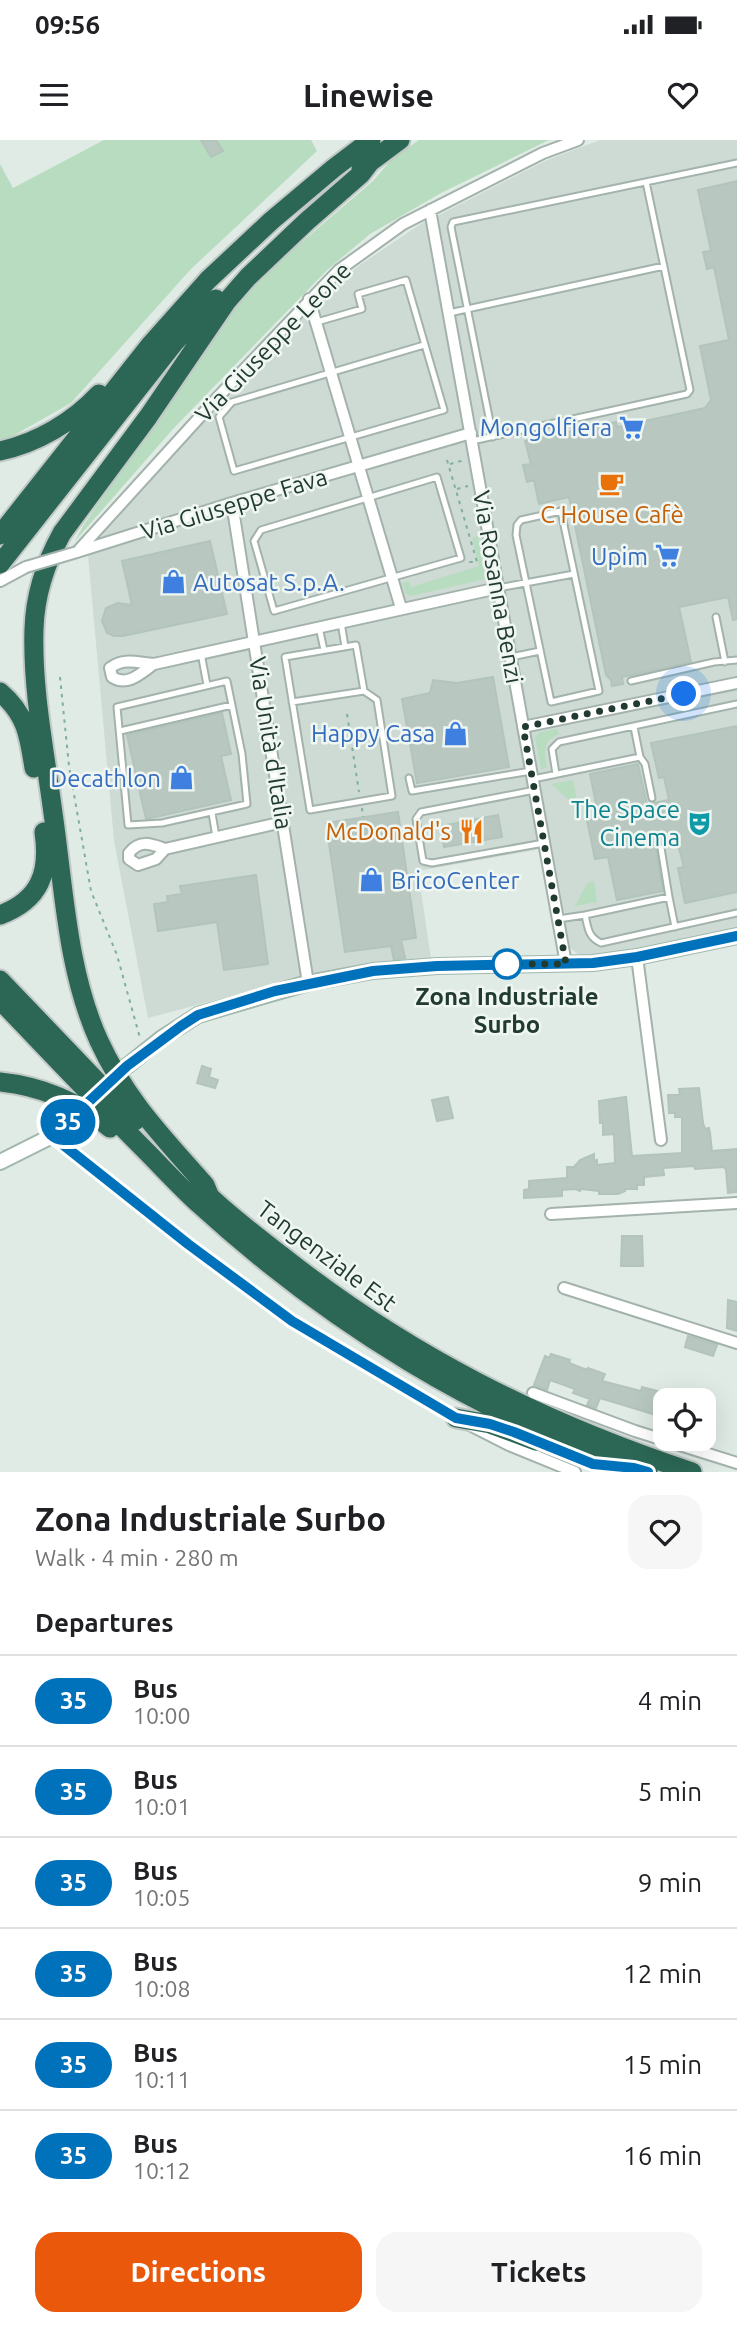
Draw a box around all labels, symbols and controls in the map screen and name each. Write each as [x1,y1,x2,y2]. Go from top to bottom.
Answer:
text: 09:56 [35,10,100,39]
icon: menu [35,76,73,114]
icon: heart [664,76,702,114]
text: Linewise [303,77,434,113]
street label: Via Giuseppe Leone [190,256,356,428]
supermarket icon: Mongolfiera [618,413,646,441]
place label: Mongolfiera [480,414,612,441]
street label: Via Giuseppe Fava [137,463,331,545]
cafe icon: C House Cafè [598,469,626,497]
street label: Via Rosanna Benzi [468,488,528,686]
place label: C House Cafè [540,501,684,528]
supermarket icon: Upim [654,542,682,570]
place label: Upim [591,543,648,570]
shop icon: Autosat S.p.A. [159,568,187,596]
place label: Autosat S.p.A. [193,569,345,596]
street label: Via Unità d'Italia [244,654,298,832]
your location [666,676,701,711]
shop icon: Happy Casa [441,719,469,747]
place label: Happy Casa [311,720,435,747]
shop icon: Decathlon [167,764,195,792]
place label: Decathlon [50,765,161,792]
place label: The Space Cinema [571,796,680,851]
theatre icon: The Space Cinema [686,809,714,837]
restaurant icon: McDonald's [457,817,485,845]
place label: McDonald's [325,818,451,845]
shop icon: BricoCenter [357,866,385,894]
place label: BricoCenter [391,867,520,894]
marker: Zona Industriale Surbo [492,949,522,979]
place label: Zona Industriale Surbo [415,983,599,1038]
line badge: 35 [36,1099,100,1145]
text: 35 [54,1108,82,1135]
street label: Tangenziale Est [252,1195,402,1317]
map controls [653,1388,716,1451]
button: locate [653,1388,716,1451]
button: heart [628,1495,702,1569]
text: Zona Industriale Surbo [35,1500,386,1537]
text: Walk · 4 min · 280 m [35,1545,239,1570]
text: Departures [35,1608,173,1637]
text: Bus [133,1674,178,1703]
text: 4 min [638,1686,702,1715]
text: 35 [60,1687,87,1714]
text: 10:00 [133,1703,191,1728]
text: Bus [133,1765,178,1794]
text: 5 min [638,1777,702,1806]
text: 35 [60,1778,87,1805]
text: 10:01 [133,1794,191,1819]
text: Bus [133,1856,178,1885]
text: 9 min [638,1868,702,1897]
text: 35 [60,1869,87,1896]
text: 10:05 [133,1885,191,1910]
text: Bus [133,1947,178,1976]
text: 12 min [623,1959,702,1988]
text: 35 [60,1960,87,1987]
text: 10:08 [133,1976,191,2001]
text: Bus [133,2038,178,2067]
text: 15 min [623,2050,702,2079]
text: 35 [60,2051,87,2078]
text: 10:11 [133,2067,191,2092]
text: Bus [133,2129,178,2158]
text: 16 min [623,2141,702,2170]
text: 35 [60,2142,87,2169]
text: 10:12 [133,2158,191,2183]
button: Directions [35,2232,362,2312]
button: Tickets [376,2232,702,2312]

